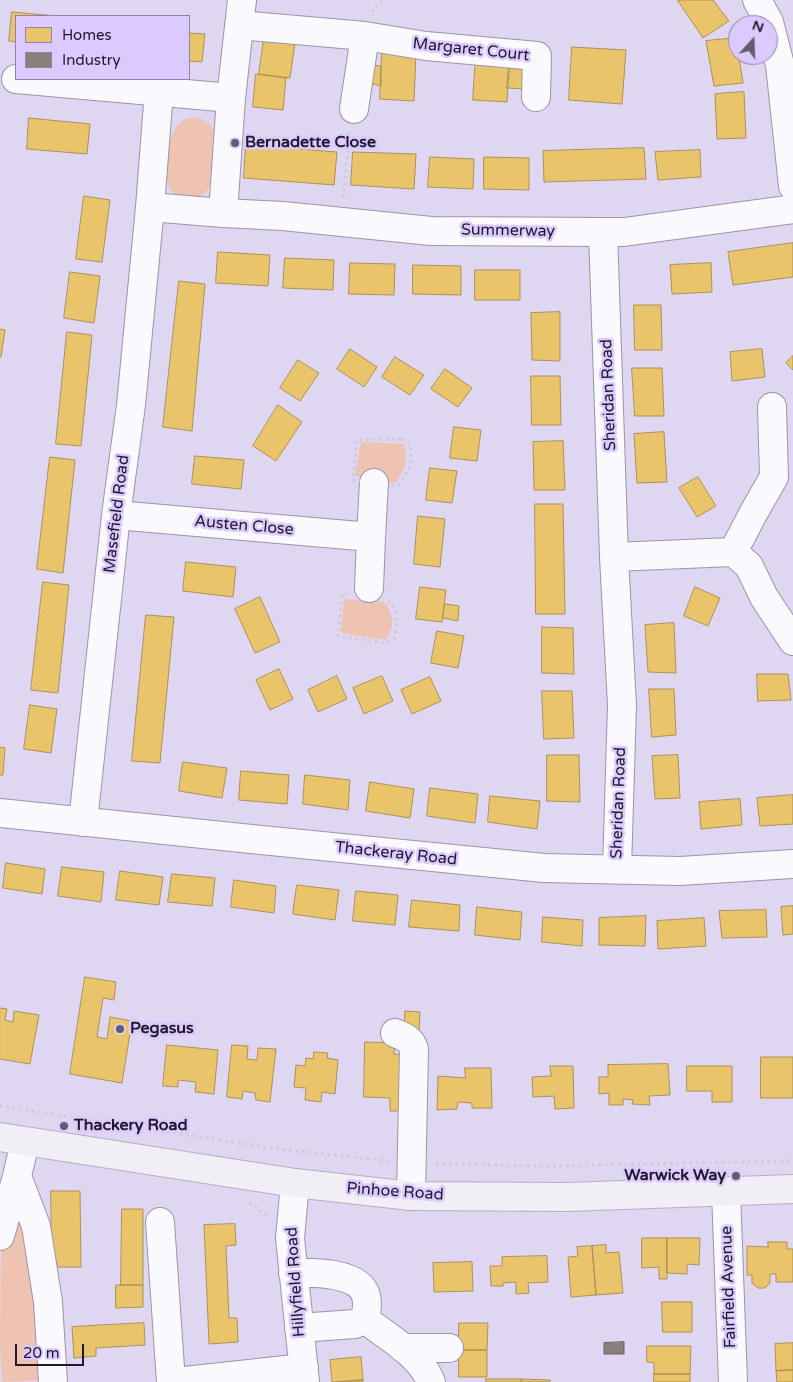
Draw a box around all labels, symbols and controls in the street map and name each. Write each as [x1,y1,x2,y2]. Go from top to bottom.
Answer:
legend [15,15,190,80]
north arrow [728,15,778,65]
text: N [750,16,766,36]
text: Homes [62,26,112,44]
street label: Margaret Court [412,34,530,66]
text: Industry [62,51,121,69]
place label: Bernadette Close [245,133,376,153]
marker: Bernadette Close [229,137,241,149]
street label: Summerway [461,221,555,241]
street label: Sheridan Road [597,339,621,451]
street label: Masefield Road [100,454,134,574]
street label: Austen Close [194,512,294,540]
street label: Sheridan Road [607,747,631,859]
street label: Thackeray Road [334,838,458,870]
place label: Pegasus [130,1019,194,1039]
marker: Pegasus [114,1023,126,1035]
place label: Thackery Road [74,1116,188,1136]
marker: Thackery Road [58,1120,70,1132]
place label: Warwick Way [624,1166,726,1186]
marker: Warwick Way [730,1170,742,1182]
street label: Pinhoe Road [346,1179,444,1205]
street label: Hillyfield Road [283,1226,309,1338]
street label: Fairfield Avenue [717,1226,741,1348]
scale bar [18,1334,86,1366]
text: 20 m [23,1344,60,1362]

